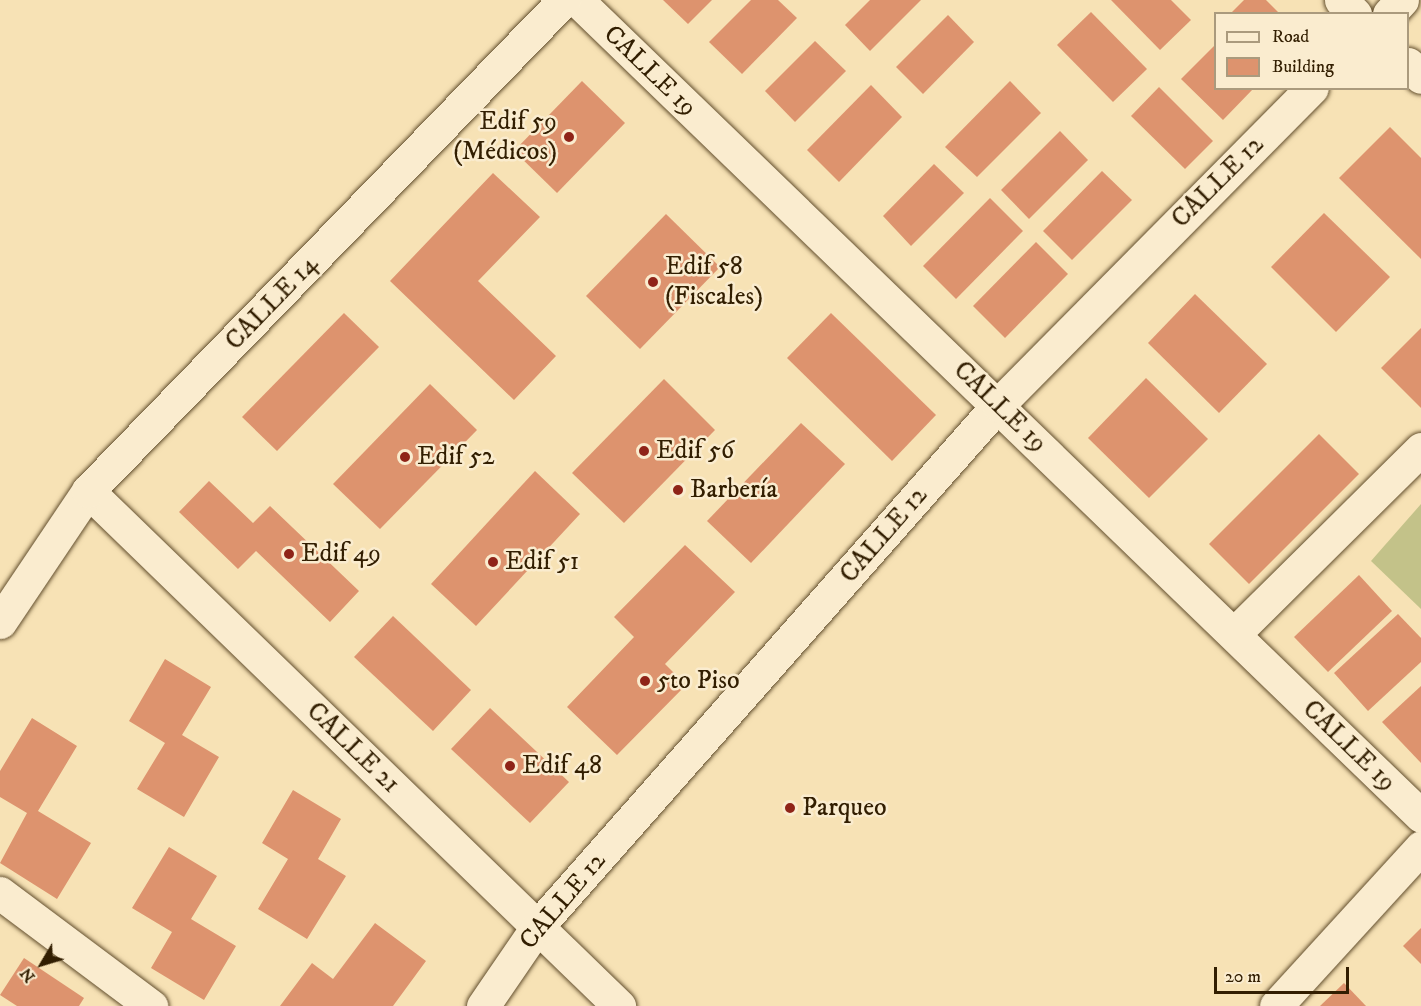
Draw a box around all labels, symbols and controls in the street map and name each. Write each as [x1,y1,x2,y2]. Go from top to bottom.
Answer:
legend [1214,12,1409,90]
street label: CALLE 19 [597,19,703,123]
text: Road [1272,26,1309,48]
text: Building [1272,56,1334,78]
place label: Edif 59 (Médicos) [453,106,557,168]
street label: CALLE 12 [1165,129,1271,235]
marker: Edif 59 (Médicos) [562,130,576,144]
street label: CALLE 14 [219,249,325,357]
place label: Edif 58 (Fiscales) [665,251,763,312]
marker: Edif 58 (Fiscales) [646,275,660,289]
street label: CALLE 19 [947,355,1053,459]
place label: Edif 56 [656,435,734,467]
place label: Edif 52 [417,441,495,473]
marker: Edif 56 [637,444,651,458]
marker: Edif 52 [398,450,412,464]
place label: Barbería [690,474,778,506]
street label: CALLE 12 [834,480,934,590]
marker: Barbería [671,483,685,497]
place label: Edif 49 [301,538,381,570]
place label: Edif 51 [505,546,579,578]
marker: Edif 49 [282,547,296,561]
marker: Edif 51 [486,555,500,569]
place label: 5to Piso [657,665,740,697]
marker: 5to Piso [638,674,652,688]
street label: CALLE 19 [1296,694,1402,798]
street label: CALLE 21 [300,696,406,800]
place label: Edif 48 [522,750,602,782]
marker: Edif 48 [503,759,517,773]
place label: Parqueo [802,792,887,824]
marker: Parqueo [783,801,797,815]
street label: CALLE 12 [513,846,613,956]
north arrow [12,934,72,994]
scale bar [1217,955,1352,993]
text: N [16,964,40,986]
text: 20 m [1225,966,1261,988]

